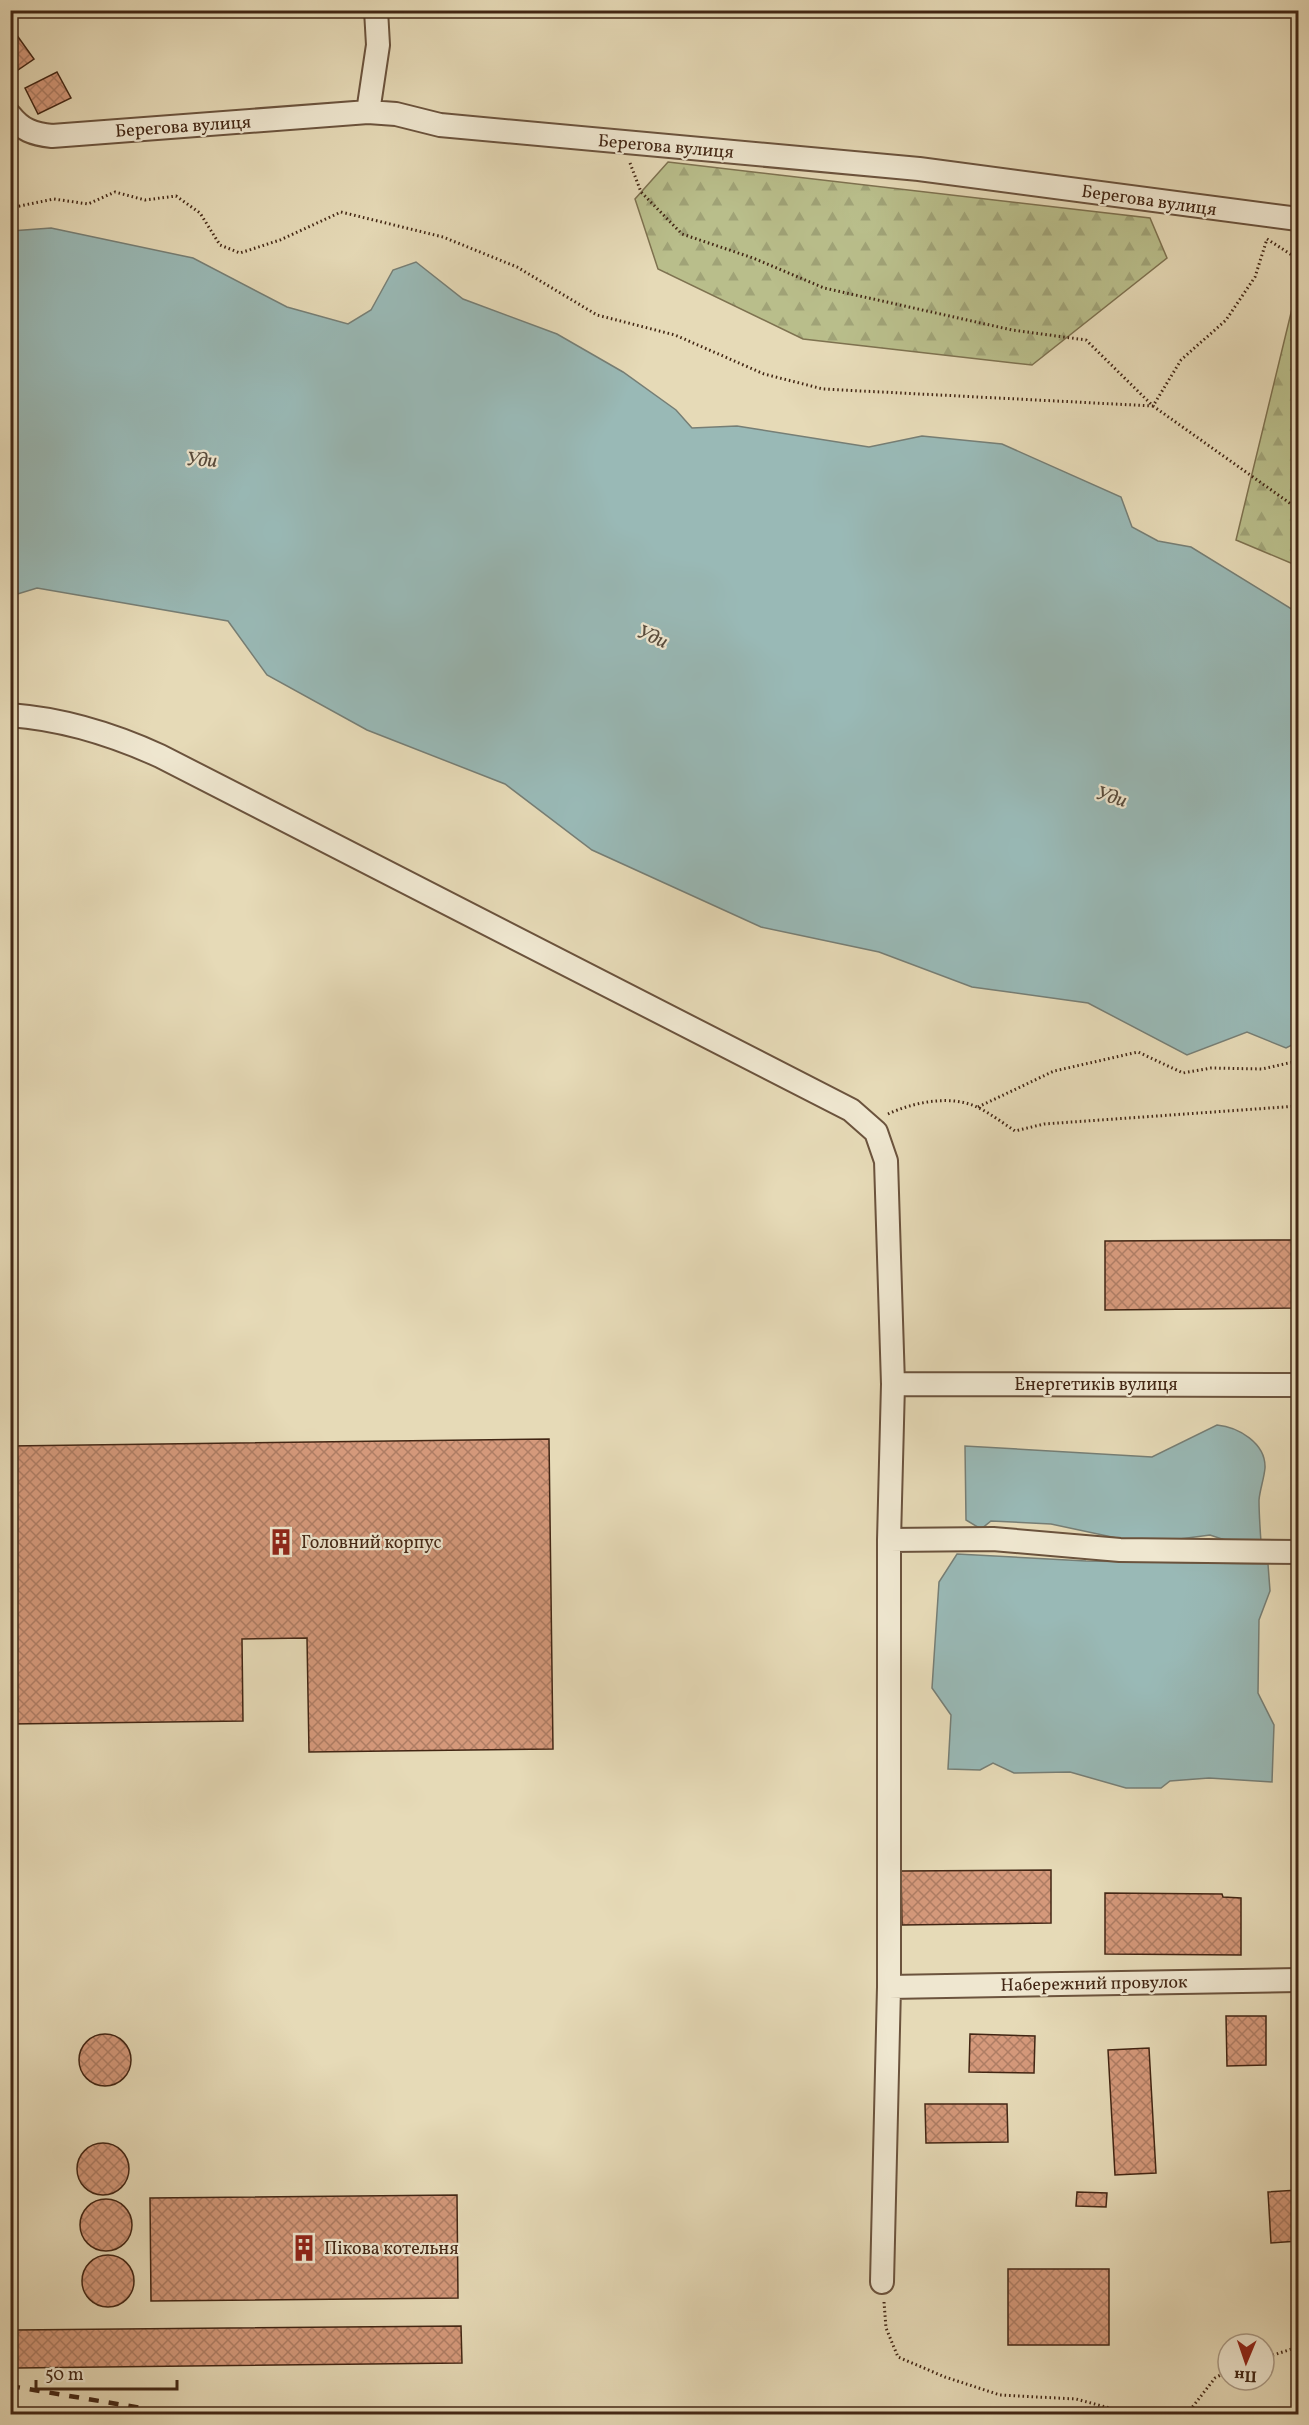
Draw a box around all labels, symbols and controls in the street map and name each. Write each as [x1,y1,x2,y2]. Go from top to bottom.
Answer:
street label: Берегова вулиця [114,110,252,145]
street label: Берегова вулиця [597,129,735,166]
street label: Берегова вулиця [1080,180,1218,223]
water label: Уди [185,446,218,476]
water label: Уди [632,619,672,657]
water label: Уди [1092,780,1130,816]
street label: Енергетиків вулиця [1014,1373,1178,1398]
building icon: Головний корпус [266,1527,296,1557]
place label: Головний корпус [301,1531,442,1556]
street label: Набережний провулок [1000,1970,1188,1999]
building icon: Пікова котельня [289,2233,319,2263]
place label: Пікова котельня [324,2237,459,2262]
north arrow [1216,2332,1276,2392]
scale bar [36,2353,177,2391]
text: 50 m [45,2363,84,2388]
text: Пн [1234,2364,1257,2386]

